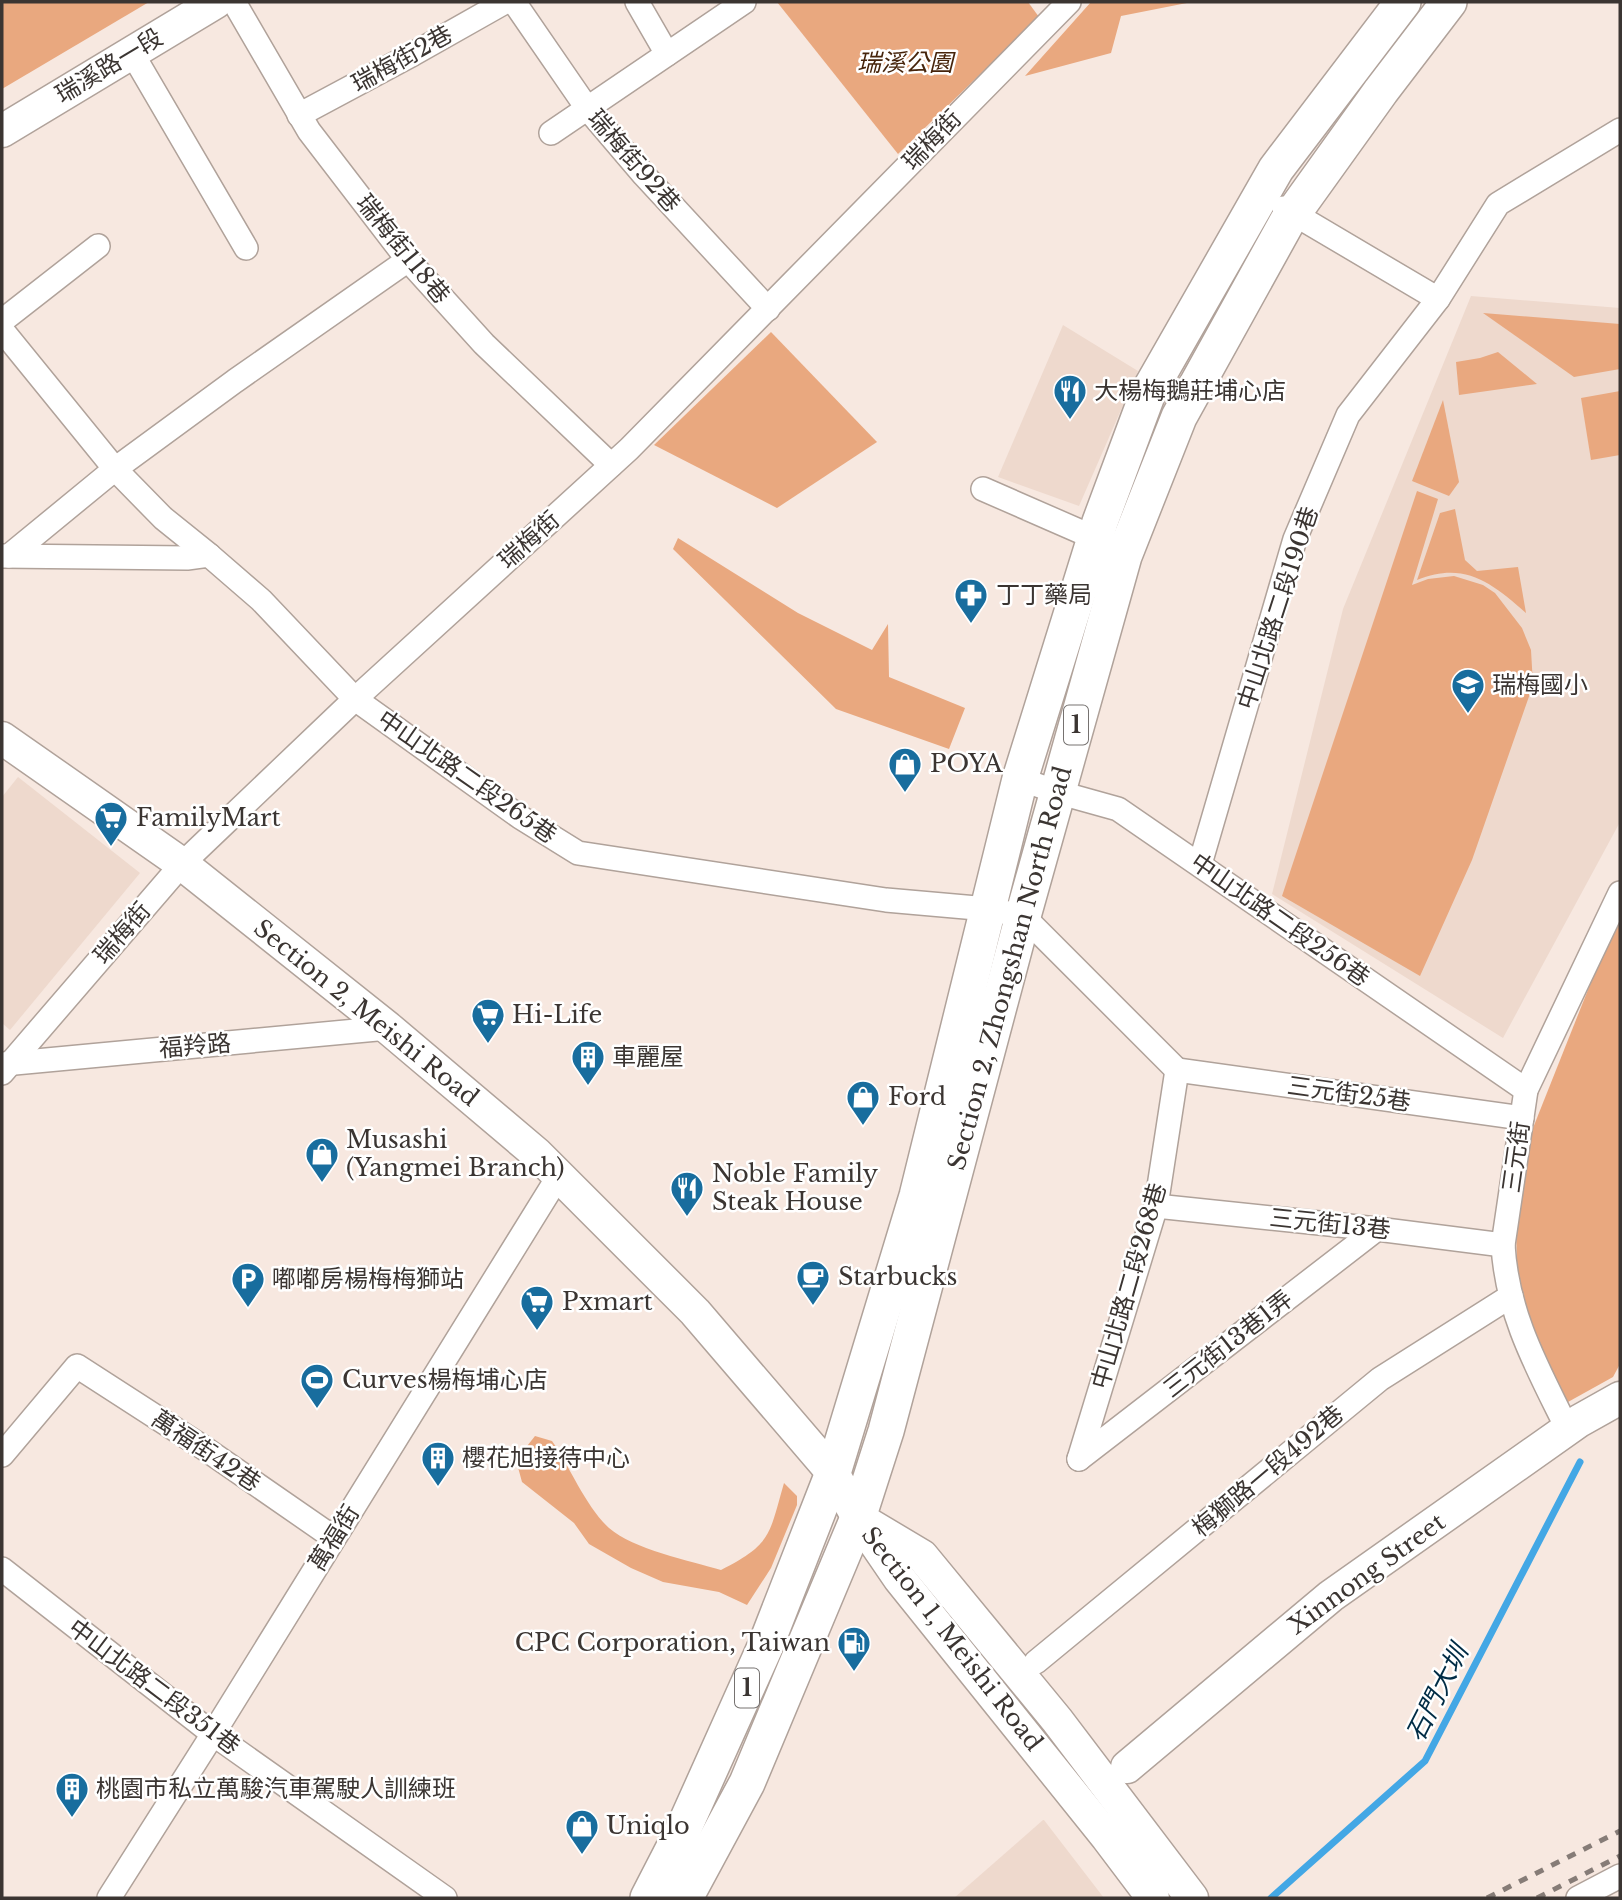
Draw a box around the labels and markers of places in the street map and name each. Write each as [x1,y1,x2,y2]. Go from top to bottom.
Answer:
restaurant icon: 大楊梅鵝莊埔心店 [1051,372,1089,421]
place label: 大楊梅鵝莊埔心店 [1094,376,1286,405]
pharmacy icon: 丁丁藥局 [952,576,990,625]
place label: 丁丁藥局 [996,580,1092,609]
school or university icon: 瑞梅國小 [1449,666,1487,715]
place label: 瑞梅國小 [1492,670,1588,699]
shop icon: POYA [886,745,924,794]
place label: POYA [930,749,1003,778]
supermarket icon: FamilyMart [92,799,130,848]
place label: FamilyMart [136,803,281,832]
supermarket icon: Hi-Life [469,996,507,1045]
place label: Hi-Life [512,1000,602,1029]
building icon: 車麗屋 [569,1038,607,1087]
place label: 車麗屋 [612,1042,684,1071]
shop icon: Ford [844,1078,882,1127]
place label: Ford [888,1082,946,1111]
place label: Musashi (Yangmei Branch) [346,1125,565,1182]
shop icon: Musashi (Yangmei Branch) [303,1135,341,1184]
place label: Noble Family Steak House [712,1159,879,1216]
restaurant icon: Noble Family Steak House [668,1169,706,1218]
cafe icon: Starbucks [794,1258,832,1307]
parking icon: 嘟嘟房楊梅梅獅站 [229,1260,267,1309]
place label: Starbucks [838,1262,958,1291]
place label: 嘟嘟房楊梅梅獅站 [272,1264,464,1293]
supermarket icon: Pxmart [518,1283,556,1332]
place label: Pxmart [562,1287,653,1316]
sports icon: Curves楊梅埔心店 [298,1361,336,1410]
place label: Curves楊梅埔心店 [342,1365,548,1394]
building icon: 櫻花旭接待中心 [419,1439,457,1488]
place label: 櫻花旭接待中心 [462,1443,630,1472]
fuel station icon: CPC Corporation, Taiwan [835,1624,873,1673]
place label: CPC Corporation, Taiwan [515,1628,830,1657]
building icon: 桃園市私立萬駿汽車駕駛人訓練班 [53,1770,91,1819]
place label: 桃園市私立萬駿汽車駕駛人訓練班 [96,1774,456,1803]
shop icon: Uniqlo [563,1807,601,1856]
place label: Uniqlo [606,1811,690,1840]

